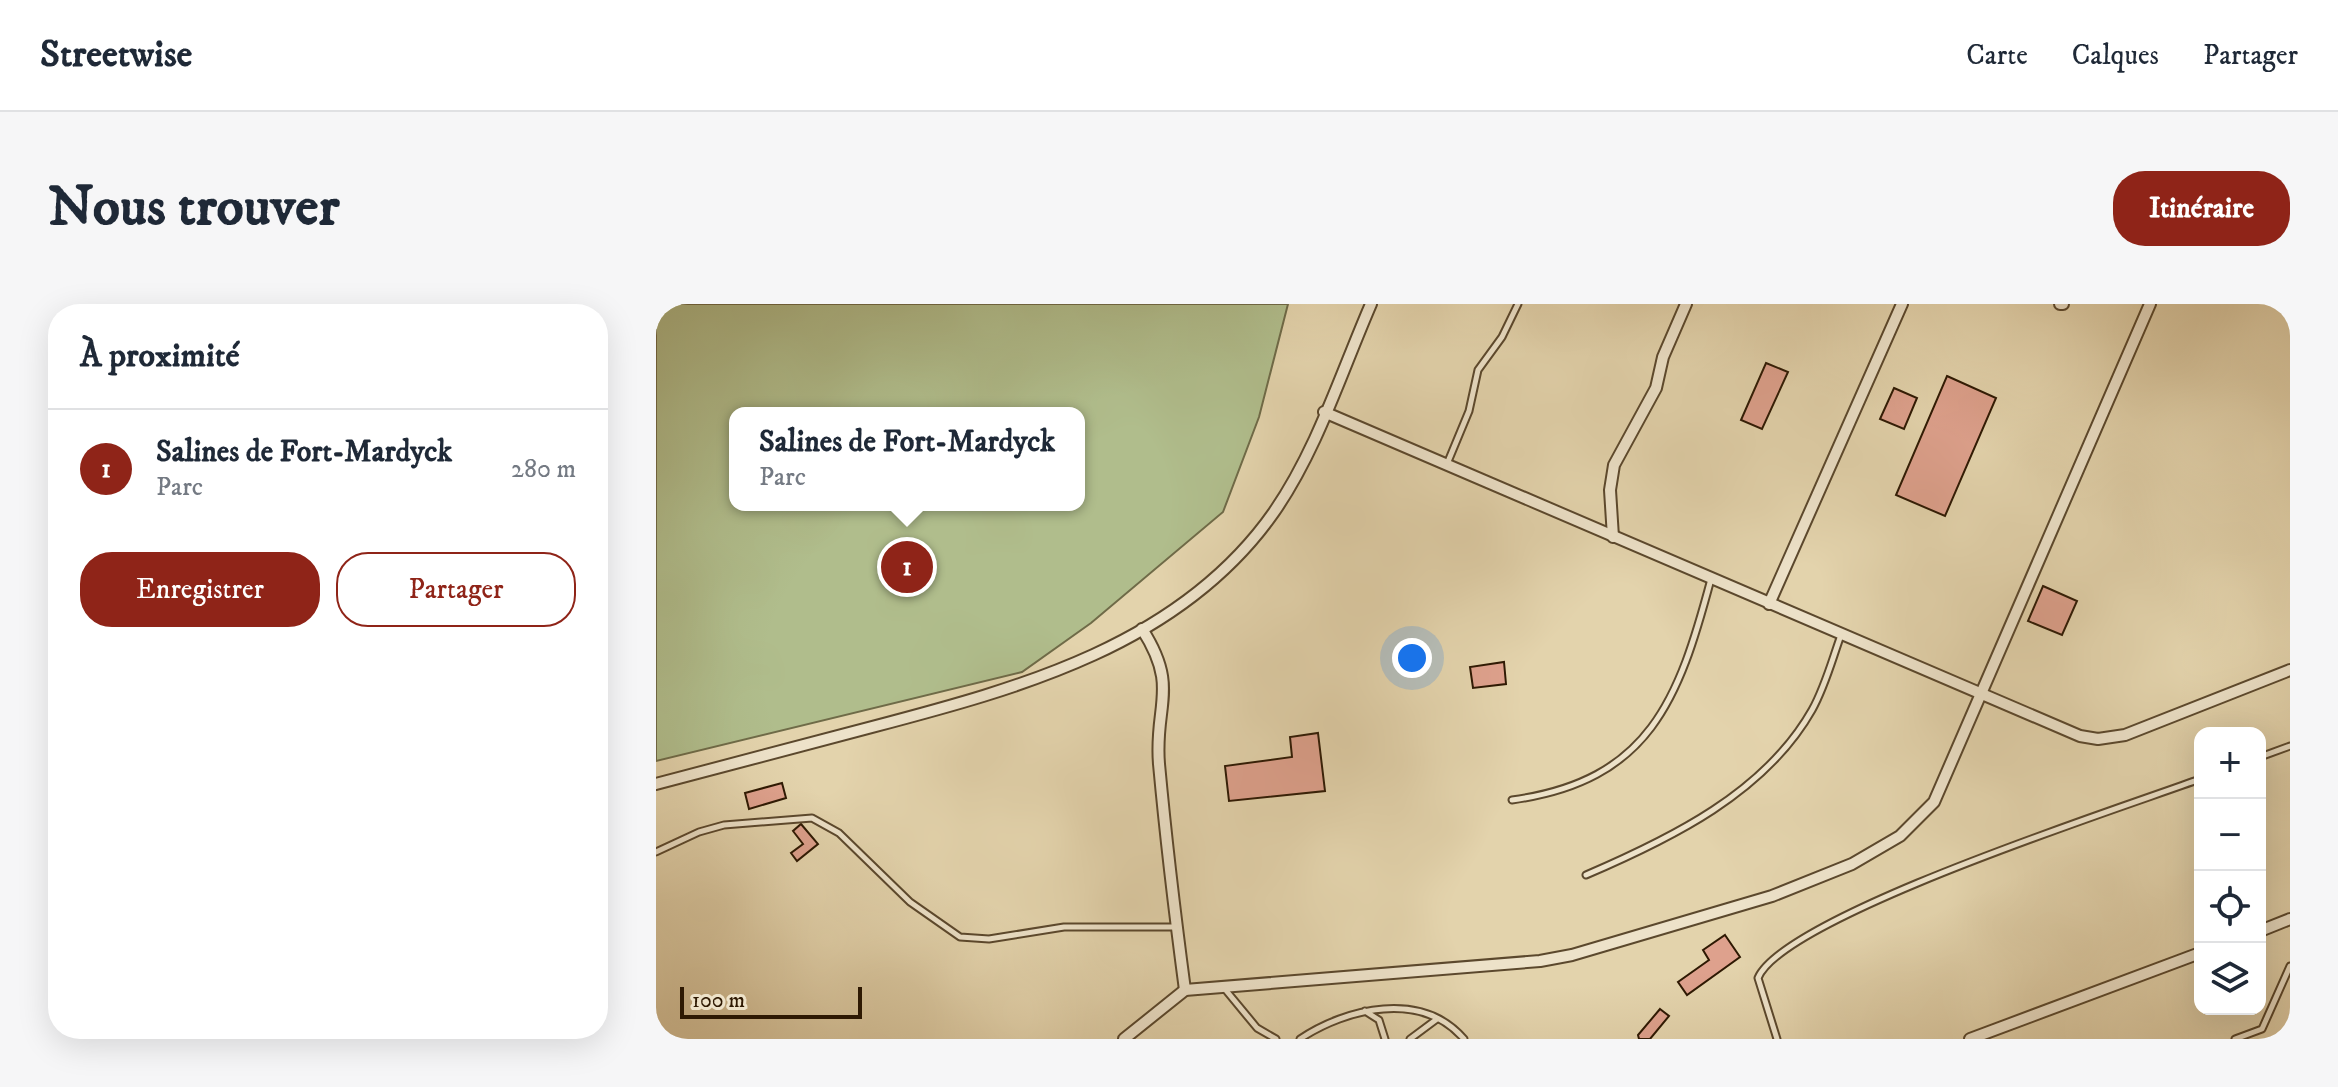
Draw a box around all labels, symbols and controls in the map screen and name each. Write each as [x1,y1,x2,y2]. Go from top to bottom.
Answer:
text: Streetwise [40,31,192,79]
text: Carte [1966,38,2028,73]
text: Calques [2072,38,2159,73]
text: Partager [2203,38,2298,73]
button: Itinéraire [2113,171,2290,246]
text: Nous trouver [48,173,339,243]
text: À proximité [80,335,240,377]
popup [729,407,1085,511]
text: Salines de Fort-Mardyck [759,424,1055,461]
text: Salines de Fort-Mardyck [156,434,452,471]
text: 1 [101,453,111,486]
text: 280 m [511,453,576,486]
text: Parc [759,461,806,494]
text: Parc [156,471,203,504]
pin: 1 [881,537,933,597]
button: Enregistrer [80,552,320,627]
button: Partager [336,552,576,627]
your location [1392,638,1432,678]
map controls [2194,727,2266,1015]
button: + [2194,727,2266,799]
button: − [2194,799,2266,871]
button: locate [2194,871,2266,943]
button: layers [2194,943,2266,1015]
scale bar [680,983,862,1019]
text: 100 m [692,987,745,1014]

